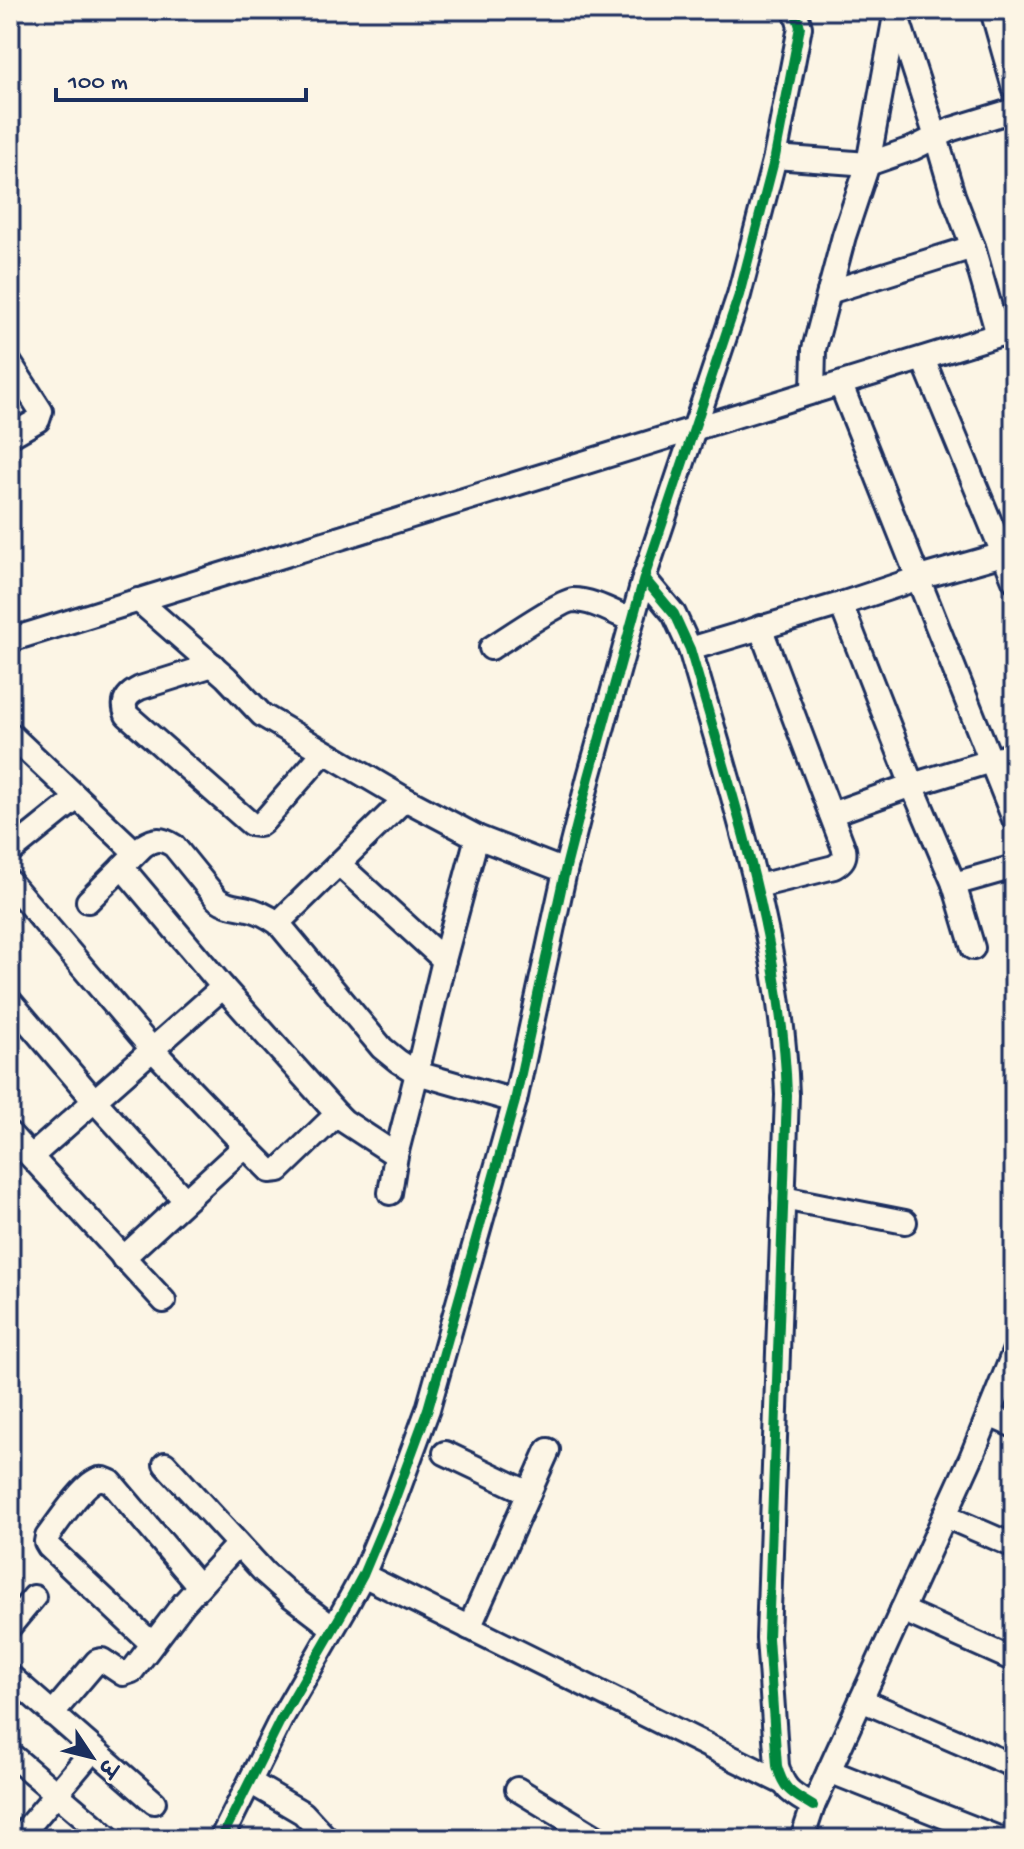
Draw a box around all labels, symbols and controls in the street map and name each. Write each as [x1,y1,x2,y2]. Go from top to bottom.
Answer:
scale bar [56,52,306,102]
text: 100 m [67,69,128,98]
north arrow [52,1717,132,1797]
text: उ [89,1751,121,1782]

